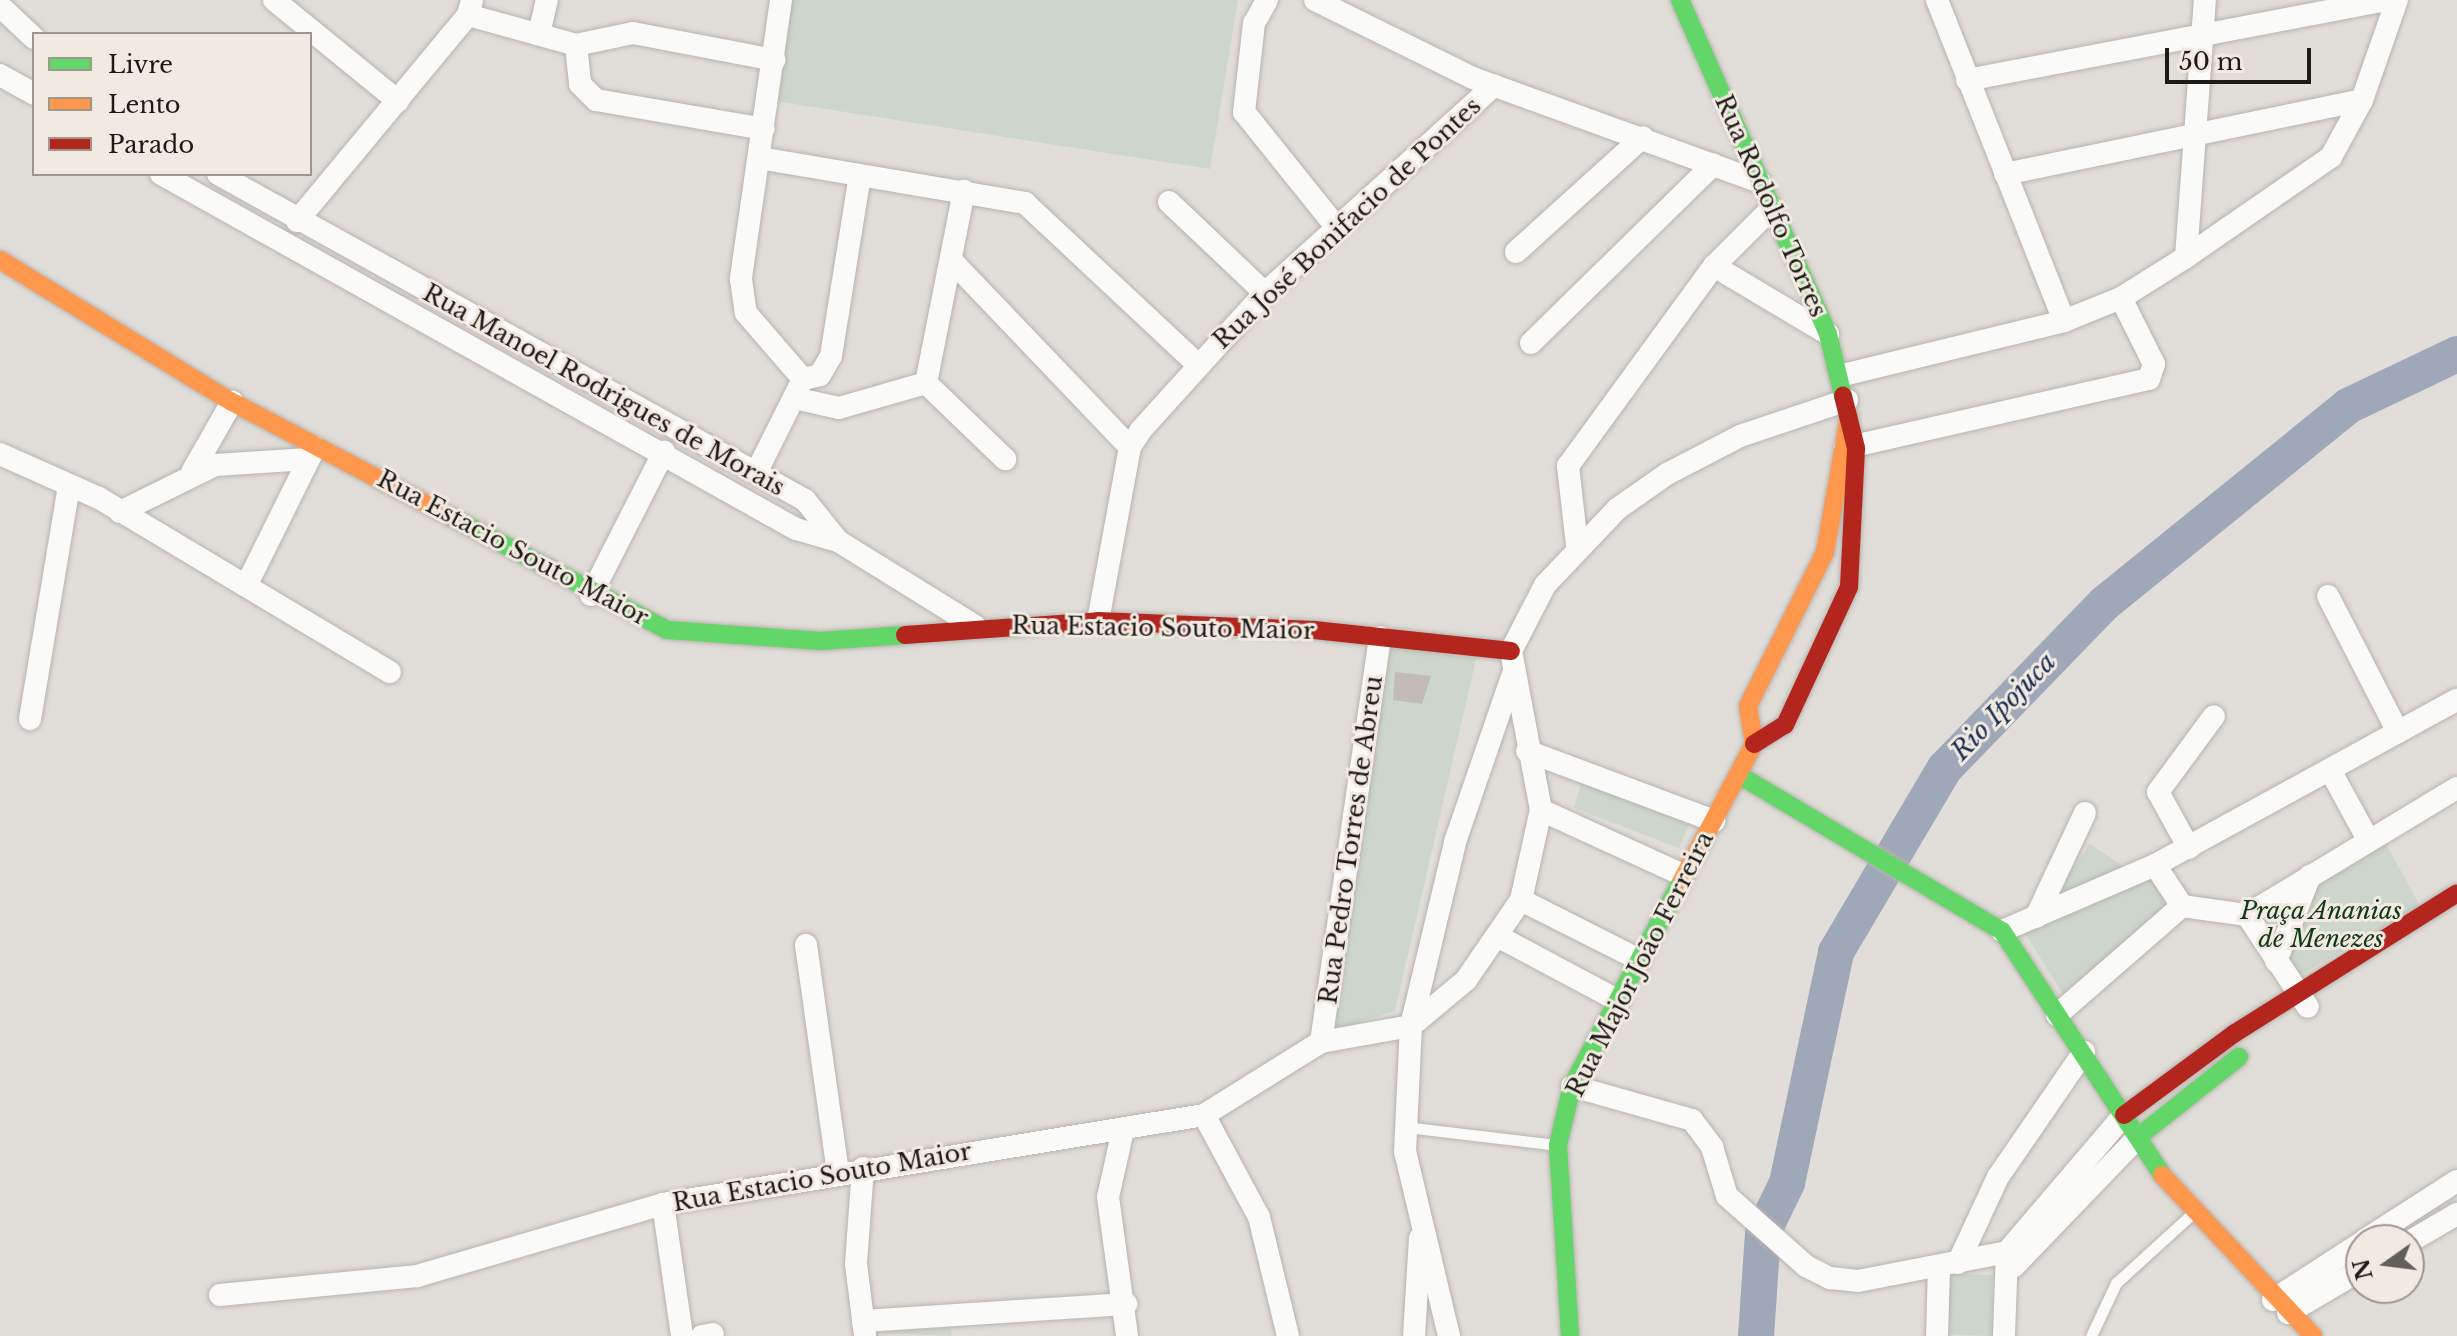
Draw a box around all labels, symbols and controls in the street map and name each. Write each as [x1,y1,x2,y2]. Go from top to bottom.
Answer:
legend [32,32,312,176]
scale bar [2169,32,2315,82]
text: 50 m [2179,47,2242,76]
text: Livre [108,50,173,79]
text: Lento [108,90,181,119]
street label: Rua Rodolfo Torres [1709,90,1833,322]
street label: Rua José Bonifacio de Pontes [1207,91,1487,355]
text: Parado [108,130,194,159]
street label: Rua Manoel Rodrigues de Morais [418,278,790,502]
street label: Rua Estacio Souto Maior [372,464,654,632]
street label: Rua Estacio Souto Maior [1011,611,1315,645]
water label: Rio Ipojuca [1945,647,2063,767]
street label: Rua Pedro Torres de Abreu [1314,673,1388,1007]
street label: Rua Major João Ferreira [1560,826,1720,1102]
park label: Praça Ananias de Menezes [2239,897,2403,953]
street label: Rua Estacio Souto Maior [670,1136,974,1218]
north arrow [2345,1224,2425,1304]
text: N [2348,1256,2379,1283]

